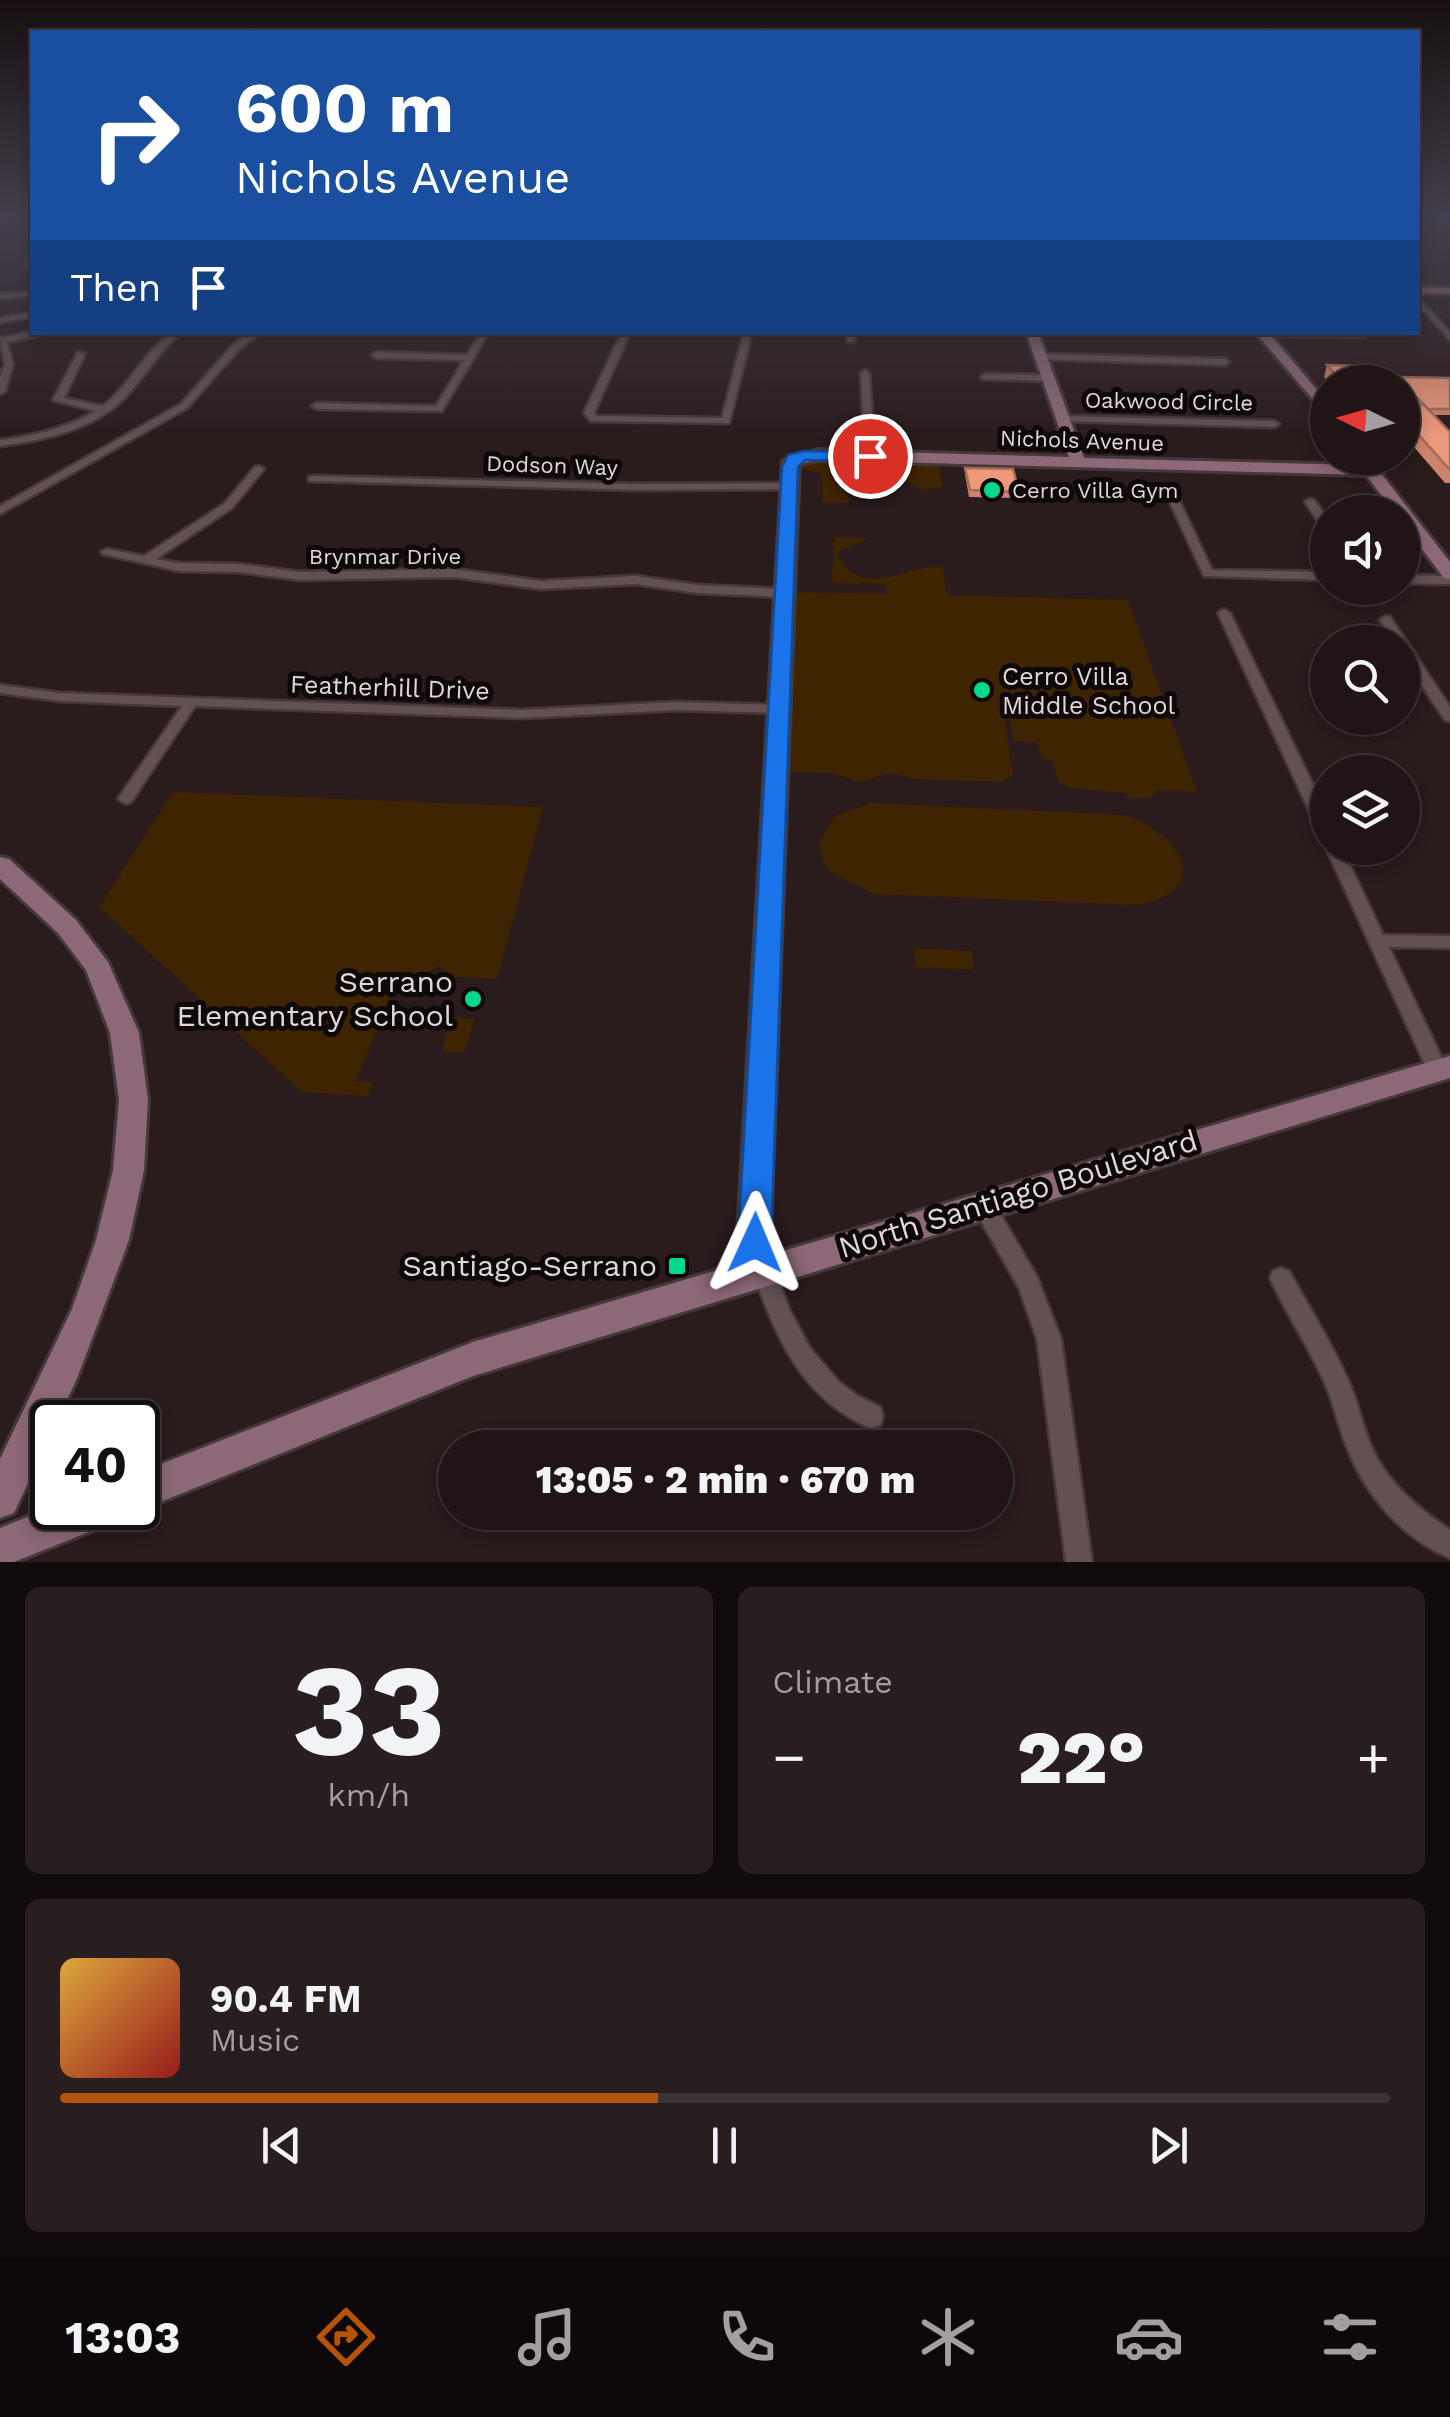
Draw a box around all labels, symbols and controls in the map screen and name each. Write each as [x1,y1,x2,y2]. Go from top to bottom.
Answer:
text: 600 m [235,67,454,149]
icon: right [70,70,200,200]
text: Nichols Avenue [235,151,570,204]
icon: arrive [181,260,236,315]
text: Then [70,266,161,310]
north arrow [1310,365,1420,475]
map controls [1310,365,1420,865]
street label: Oakwood Circle [1085,388,1253,415]
pin [828,414,913,499]
street label: Nichols Avenue [1000,425,1164,456]
icon: arrive [843,429,898,484]
street label: Dodson Way [486,451,619,480]
place label: Cerro Villa Gym [1012,478,1178,503]
marker: Cerro Villa Gym [981,479,1003,501]
button: sound [1310,495,1420,605]
street label: Brynmar Drive [309,544,461,569]
button: search [1310,625,1420,735]
place label: Cerro Villa Middle School [1002,662,1175,720]
street label: Featherhill Drive [290,670,490,705]
marker: Cerro Villa Middle School [971,679,993,701]
button: layers [1310,755,1420,865]
place label: Serrano Elementary School [177,964,453,1033]
marker: Serrano Elementary School [462,988,484,1010]
street label: North Santiago Boulevard [834,1122,1202,1265]
position arrow [703,1191,807,1295]
place label: Santiago-Serrano [403,1248,657,1283]
marker: Santiago-Serrano [666,1255,688,1277]
speed limit sign: 40 [30,1400,160,1530]
text: 13:05 · 2 min · 670 m [536,1458,915,1502]
text: 33 [292,1634,446,1787]
text: Climate [773,1663,893,1701]
text: 22° [1017,1713,1145,1801]
text: − [773,1725,806,1789]
text: + [1357,1725,1390,1789]
text: km/h [328,1776,410,1814]
text: 90.4 FM [210,1977,362,2021]
text: Music [210,2021,300,2059]
icon: previous [254,2118,309,2173]
icon: pause [697,2118,752,2173]
icon: next [1141,2118,1196,2173]
icon: directions [311,2302,381,2372]
icon: music [512,2302,582,2372]
icon: phone [712,2302,782,2372]
icon: climate [913,2302,983,2372]
icon: car [1114,2302,1184,2372]
icon: filters [1315,2302,1385,2372]
text: 13:03 [65,2311,180,2364]

